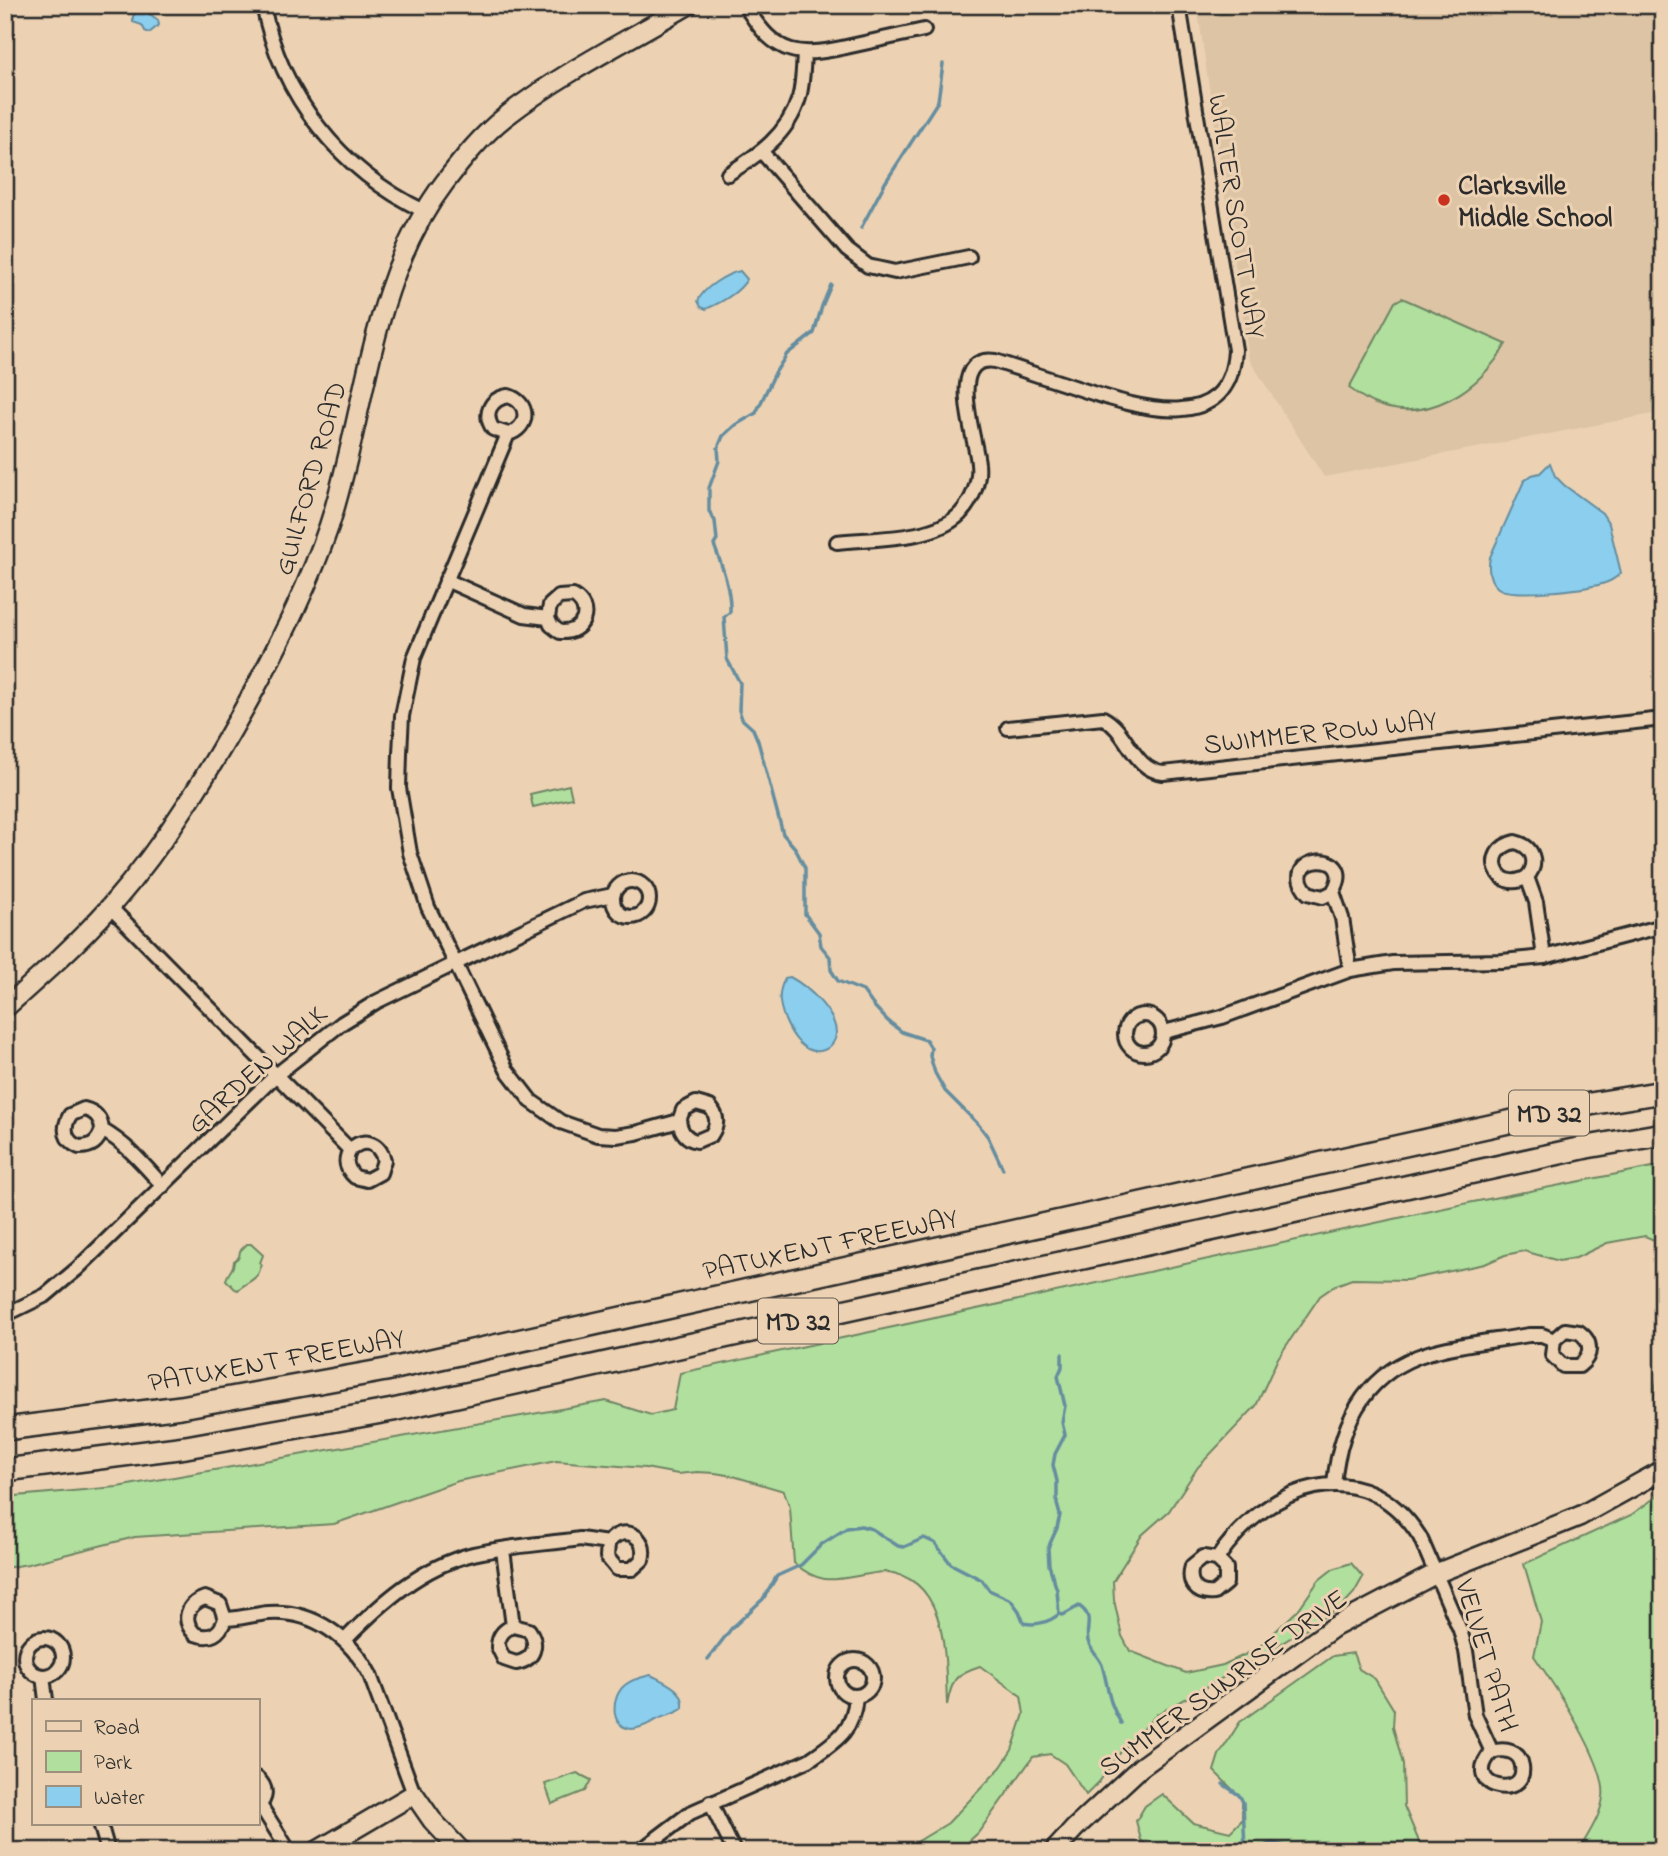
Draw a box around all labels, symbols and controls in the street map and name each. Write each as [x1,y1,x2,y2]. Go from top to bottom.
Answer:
street label: WALTER SCOTT WAY [1195,92,1274,342]
place label: Clarksville Middle School [1458,167,1613,240]
marker: Clarksville Middle School [1436,192,1452,208]
street label: GUILFORD ROAD [265,377,360,581]
street label: SWIMMER ROW WAY [1202,702,1439,767]
street label: GARDEN WALK [179,996,338,1145]
road number: MD 32 [1509,1090,1589,1136]
street label: PATUXENT FREEWAY [699,1199,962,1293]
road number: MD 32 [758,1298,838,1344]
street label: PATUXENT FREEWAY [145,1320,408,1405]
street label: VELVET PATH [1442,1574,1527,1737]
street label: SUMMER SUNRISE DRIVE [1091,1580,1357,1789]
legend [32,1699,259,1825]
text: Road [94,1714,140,1744]
text: Park [94,1749,133,1779]
text: Water [94,1784,145,1814]

